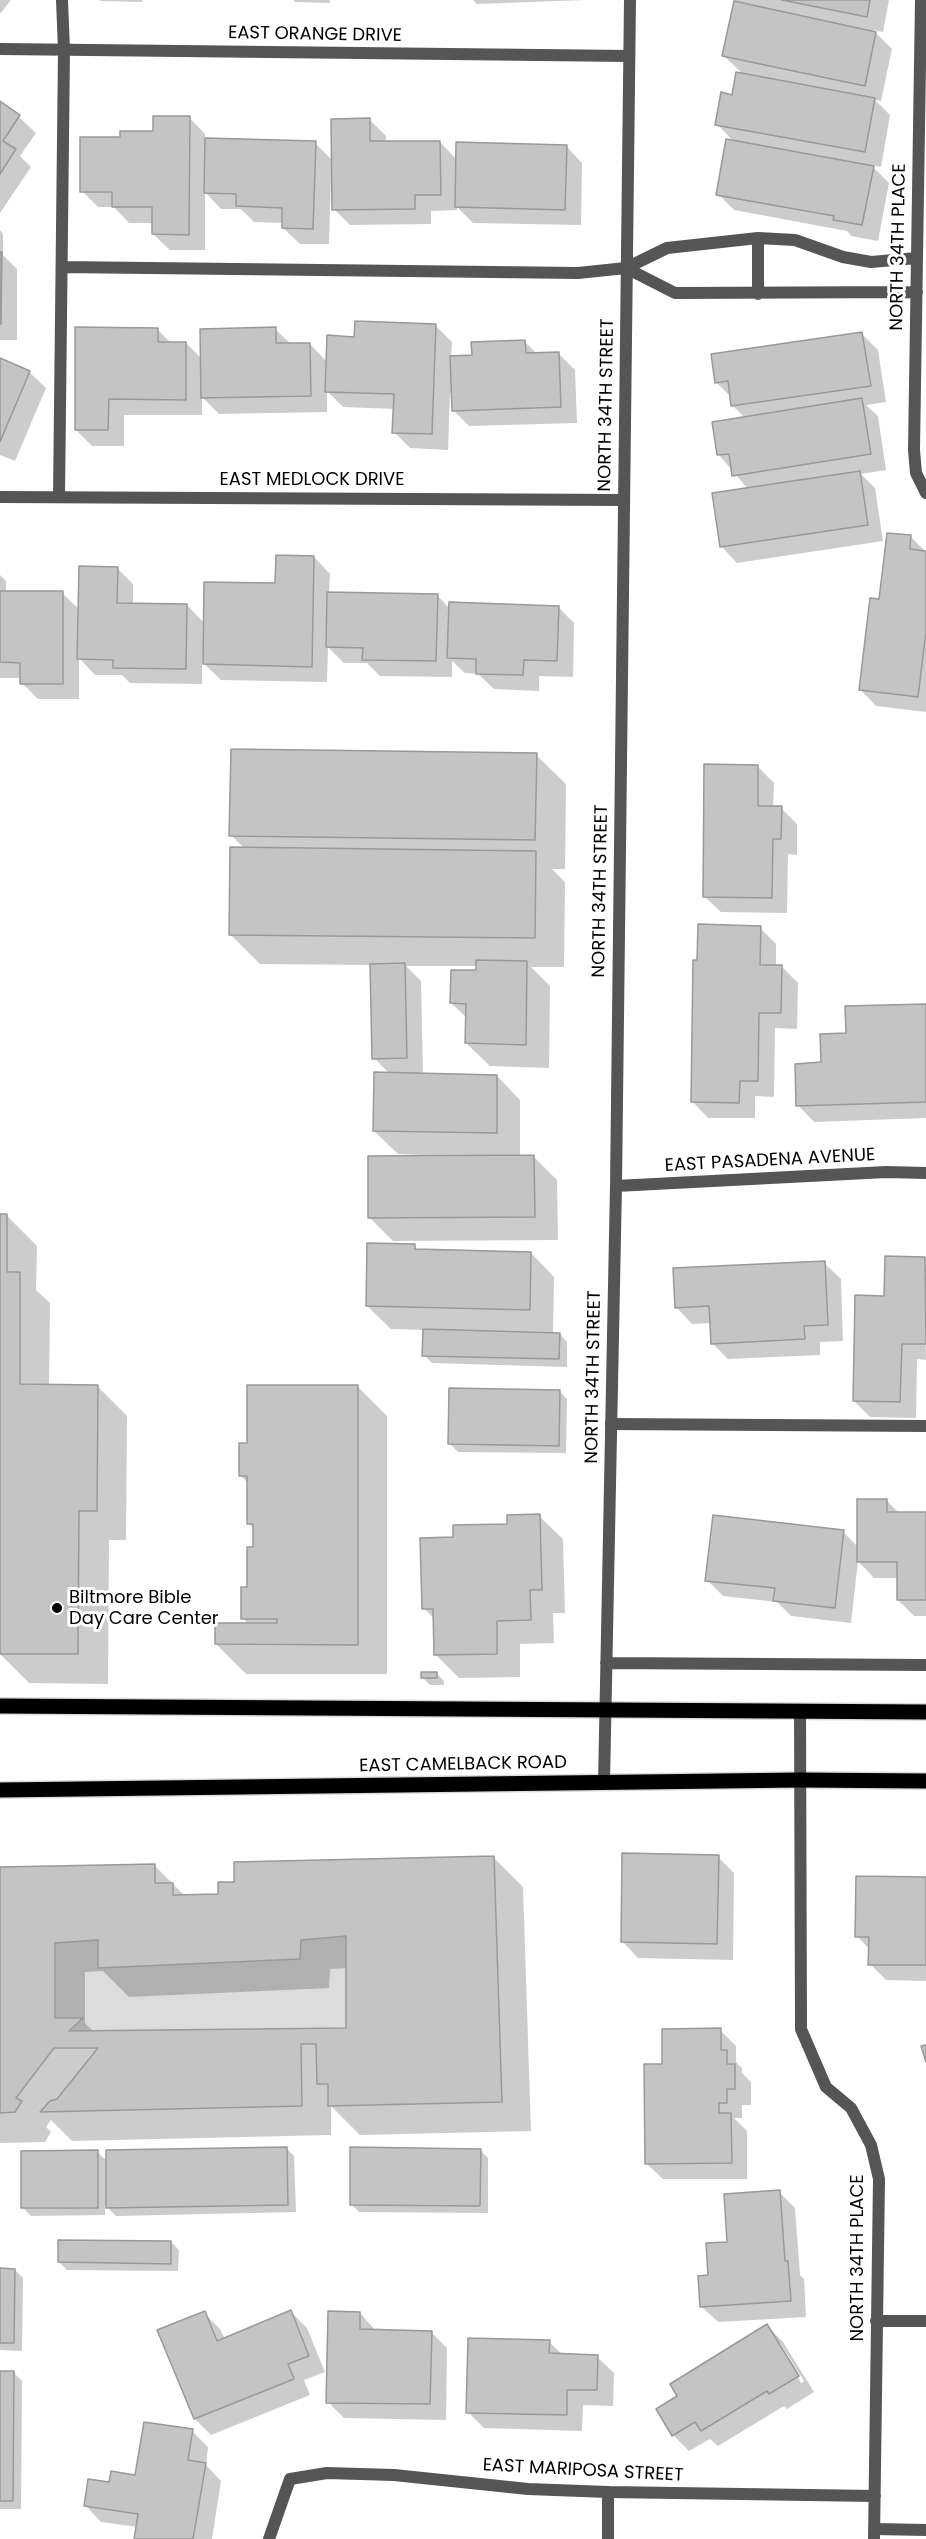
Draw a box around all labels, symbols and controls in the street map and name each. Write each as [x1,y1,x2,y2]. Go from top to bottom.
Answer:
street label: EAST ORANGE DRIVE [228,23,402,47]
street label: NORTH 34TH PLACE [887,163,911,331]
street label: NORTH 34TH STREET [595,318,619,492]
street label: EAST MEDLOCK DRIVE [220,469,404,491]
street label: NORTH 34TH STREET [589,804,613,978]
street label: EAST PASADENA AVENUE [664,1145,876,1177]
street label: NORTH 34TH STREET [582,1290,606,1464]
place label: Biltmore Bible Day Care Center [69,1587,219,1630]
marker: Biltmore Bible Day Care Center [50,1601,64,1615]
street label: EAST CAMELBACK ROAD [359,1752,567,1778]
street label: NORTH 34TH PLACE [847,2174,869,2342]
street label: EAST MARIPOSA STREET [482,2455,684,2487]

